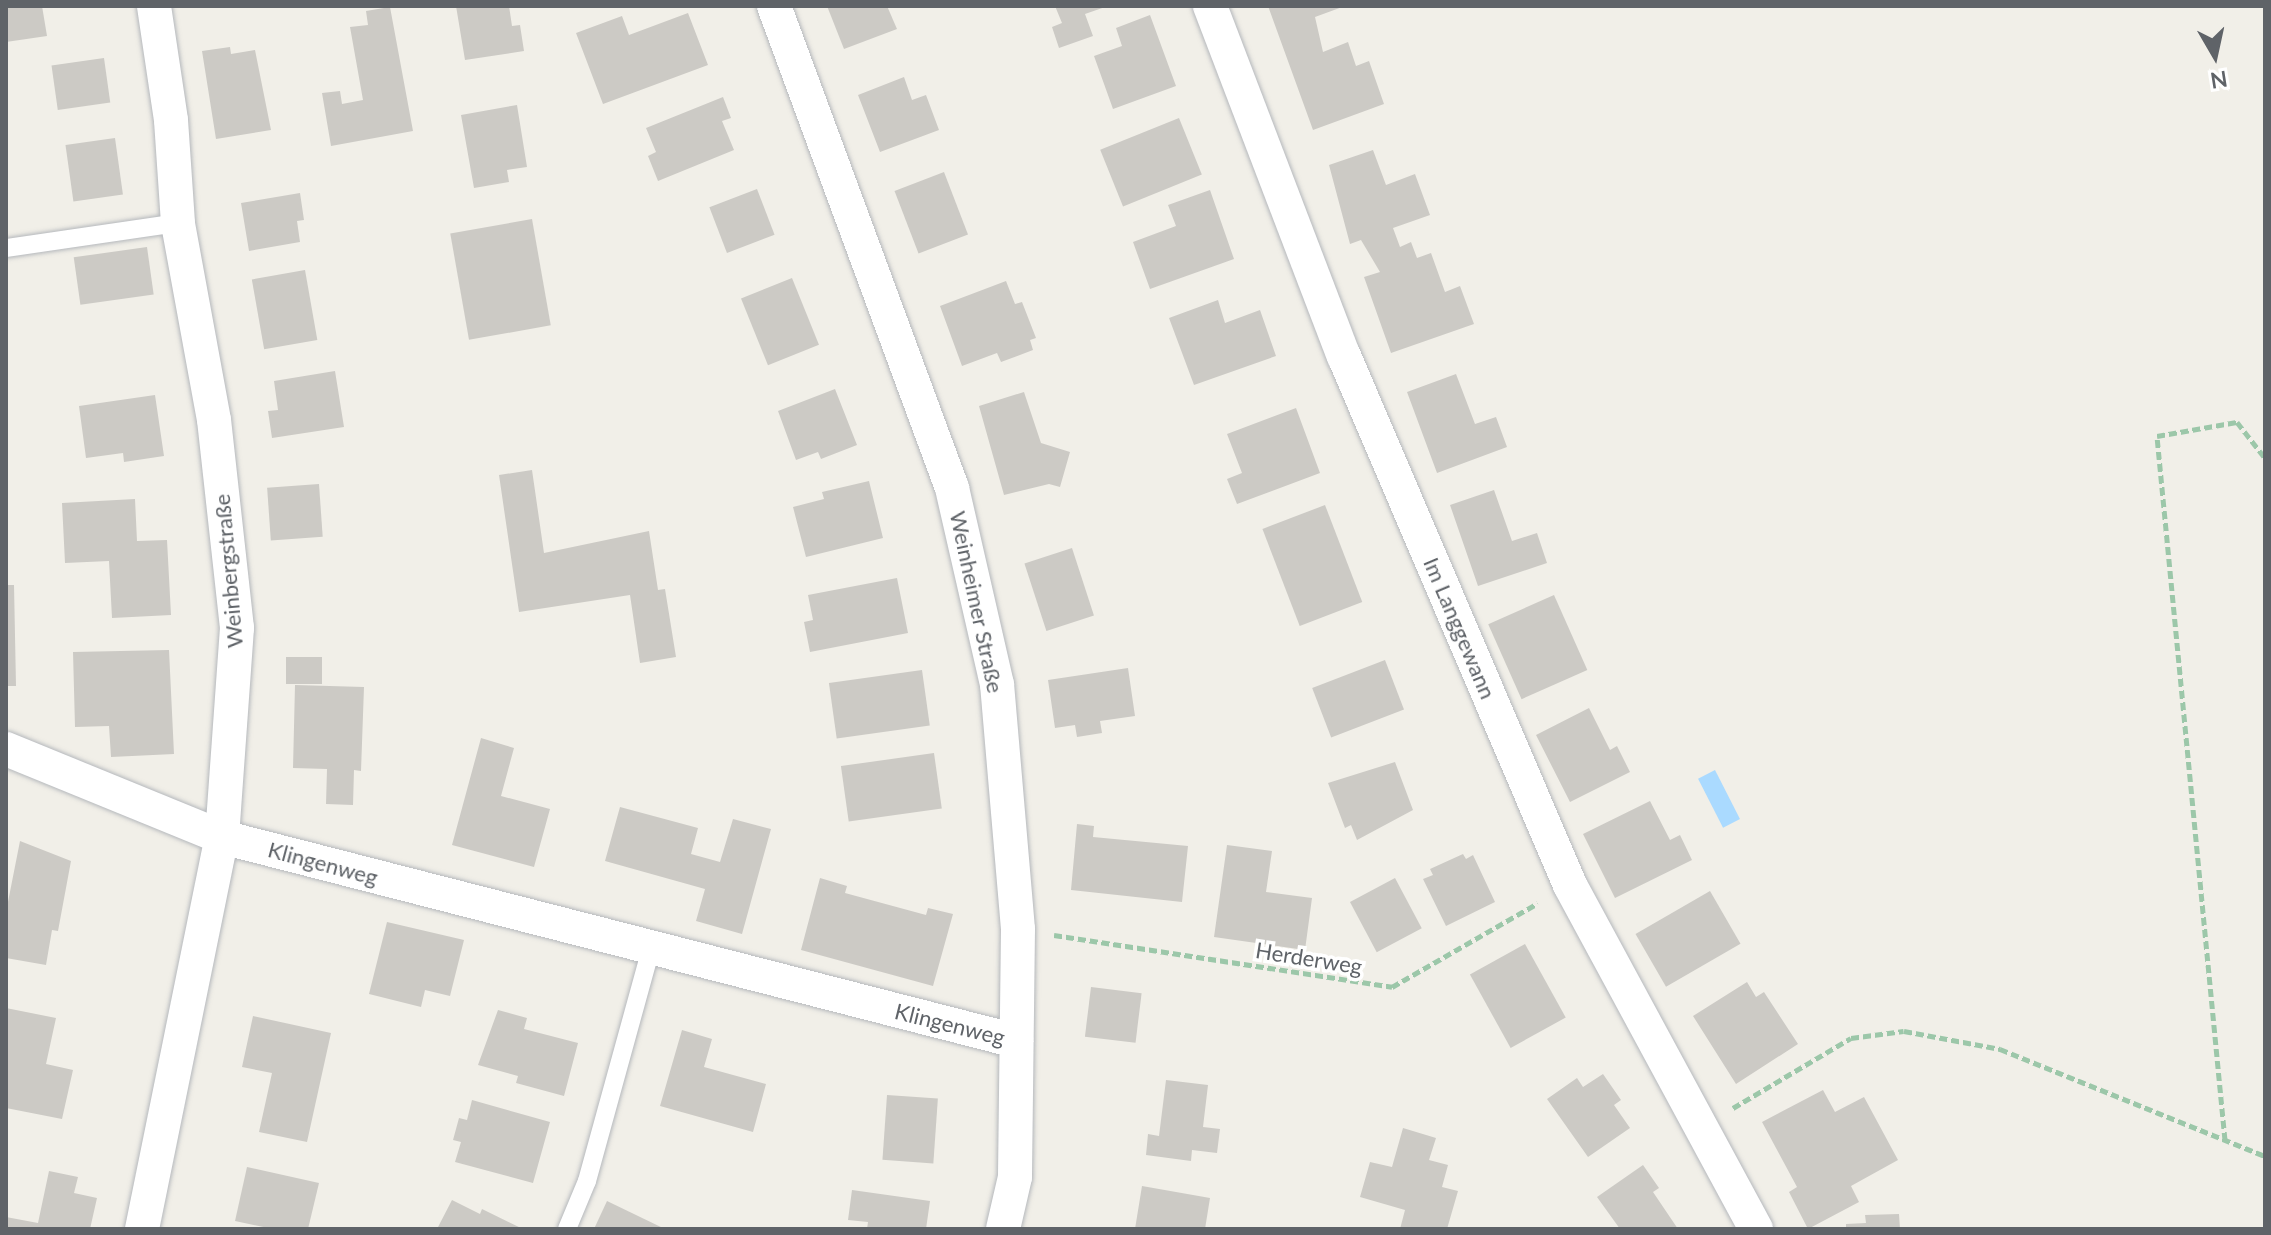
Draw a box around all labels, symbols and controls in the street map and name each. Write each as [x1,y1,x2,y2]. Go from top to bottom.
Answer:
north arrow [2175,16,2255,96]
text: N [2208,66,2229,95]
street label: Weinbergstraße [208,493,248,649]
street label: Weinheimer Straße [945,508,1009,696]
street label: Im Langgewann [1418,553,1502,703]
street label: Klingenweg [265,836,381,890]
street label: Herderweg [1254,937,1364,979]
street label: Klingenweg [892,998,1008,1050]

